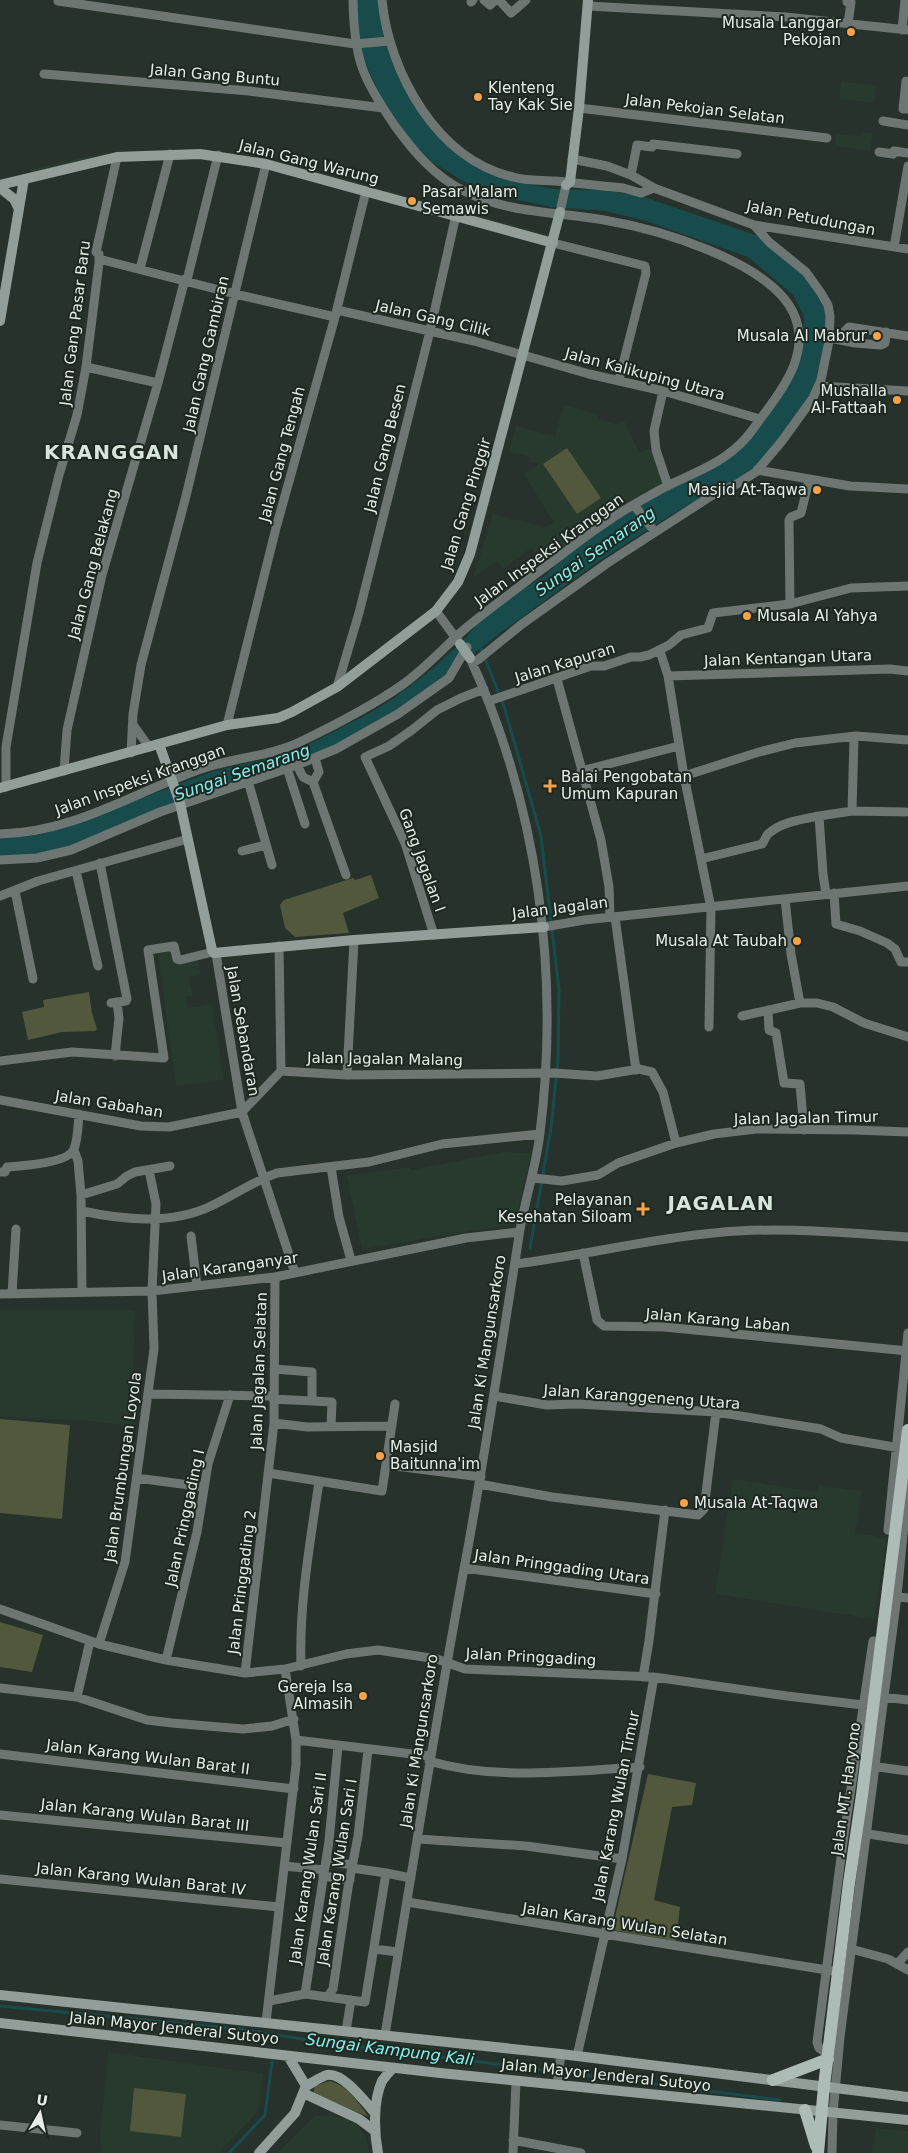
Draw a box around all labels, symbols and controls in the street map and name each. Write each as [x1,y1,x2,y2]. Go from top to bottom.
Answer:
place label: Musala Langgar Pekojan [722,14,842,49]
marker: Musala Langgar Pekojan [845,26,857,38]
street label: Jalan Gang Buntu [148,60,281,90]
place label: Klenteng Tay Kak Sie [487,79,573,114]
street label: Jalan Pekojan Selatan [623,90,786,128]
marker: Klenteng Tay Kak Sie [472,91,484,103]
street label: Jalan Gang Warung [236,136,381,188]
place label: Pasar Malam Semawis [422,183,518,218]
marker: Pasar Malam Semawis [406,195,418,207]
street label: Jalan Petudungan [744,196,877,239]
street label: Jalan Gang Pasar Baru [56,239,94,408]
street label: Jalan Gang Gambiran [179,274,233,435]
street label: Jalan Gang Cilik [373,296,493,340]
place label: Musala Al Mabrur [737,327,868,345]
marker: Musala Al Mabrur [871,330,883,342]
street label: Jalan Kalikuping Utara [562,344,727,404]
street label: Jalan Gang Besen [360,382,410,515]
place label: Mushalla Al-Fattaah [811,382,887,417]
street label: Jalan Gang Tengah [255,384,309,525]
marker: Mushalla Al-Fattaah [891,394,903,406]
street label: Jalan Gang Pinggir [437,435,495,573]
district label: KRANGGAN [44,440,180,464]
place label: Masjid At-Taqwa [688,481,807,499]
marker: Masjid At-Taqwa [811,484,823,496]
street label: Jalan Gang Belakang [64,487,122,642]
street label: Jalan Inspeksi Kranggan [470,490,627,611]
water label: Sungai Semarang [532,503,659,600]
place label: Musala Al Yahya [757,607,878,625]
marker: Musala Al Yahya [741,610,753,622]
street label: Jalan Kapuran [512,639,617,687]
street label: Jalan Kentangan Utara [703,646,872,670]
water label: Sungai Semarang [172,740,312,805]
street label: Jalan Inspeksi Kranggan [52,741,227,820]
place label: Balai Pengobatan Umum Kapuran [561,768,692,803]
marker: Balai Pengobatan Umum Kapuran [543,779,557,793]
street label: Gang Jagalan I [395,806,449,914]
street label: Jalan Jagalan [510,893,609,923]
place label: Musala At Taubah [655,932,787,950]
marker: Musala At Taubah [791,935,803,947]
street label: Jalan Sebandaran [223,964,263,1097]
street label: Jalan Jagalan Malang [306,1049,463,1069]
street label: Jalan Gabahan [53,1086,164,1121]
street label: Jalan Jagalan Timur [733,1108,879,1128]
place label: Pelayanan Kesehatan Siloam [498,1191,632,1226]
district label: JAGALAN [666,1191,774,1215]
marker: Pelayanan Kesehatan Siloam [636,1202,650,1216]
street label: Jalan Karanganyar [160,1248,300,1286]
street label: Jalan Ki Mangunsarkoro [464,1254,510,1431]
street label: Jalan Jagalan Selatan [247,1292,271,1451]
street label: Jalan Karang Laban [644,1305,791,1335]
street label: Jalan Brumbungan Loyola [101,1371,145,1564]
street label: Jalan Karanggeneng Utara [542,1381,741,1413]
place label: Masjid Baitunna'im [390,1438,480,1473]
street label: Jalan Pringgading I [161,1448,208,1589]
marker: Masjid Baitunna'im [374,1450,386,1462]
place label: Musala At-Taqwa [694,1494,818,1512]
marker: Musala At-Taqwa [678,1497,690,1509]
street label: Jalan Pringgading 2 [224,1509,260,1656]
street label: Jalan Pringgading Utara [472,1546,651,1588]
street label: Jalan Pringgading [464,1645,597,1669]
street label: Jalan Ki Mangunsarkoro [396,1653,442,1830]
place label: Gereja Isa Almasih [278,1678,353,1713]
marker: Gereja Isa Almasih [357,1690,369,1702]
street label: Jalan Karang Wulan Timur [588,1708,643,1904]
street label: Jalan MT. Haryono [828,1721,864,1858]
street label: Jalan Karang Wulan Barat II [44,1735,251,1778]
street label: Jalan Karang Wulan Sari II [285,1771,330,1966]
street label: Jalan Karang Wulan Sari I [313,1777,361,1968]
street label: Jalan Karang Wulan Barat III [39,1795,250,1835]
street label: Jalan Karang Wulan Barat IV [34,1859,247,1899]
street label: Jalan Karang Wulan Selatan [520,1899,729,1949]
street label: Jalan Mayor Jenderal Sutoyo [67,2008,280,2048]
water label: Sungai Kampung Kali [305,2030,476,2069]
street label: Jalan Mayor Jenderal Sutoyo [499,2055,712,2095]
north arrow [15,2088,65,2138]
text: U [35,2091,49,2109]

